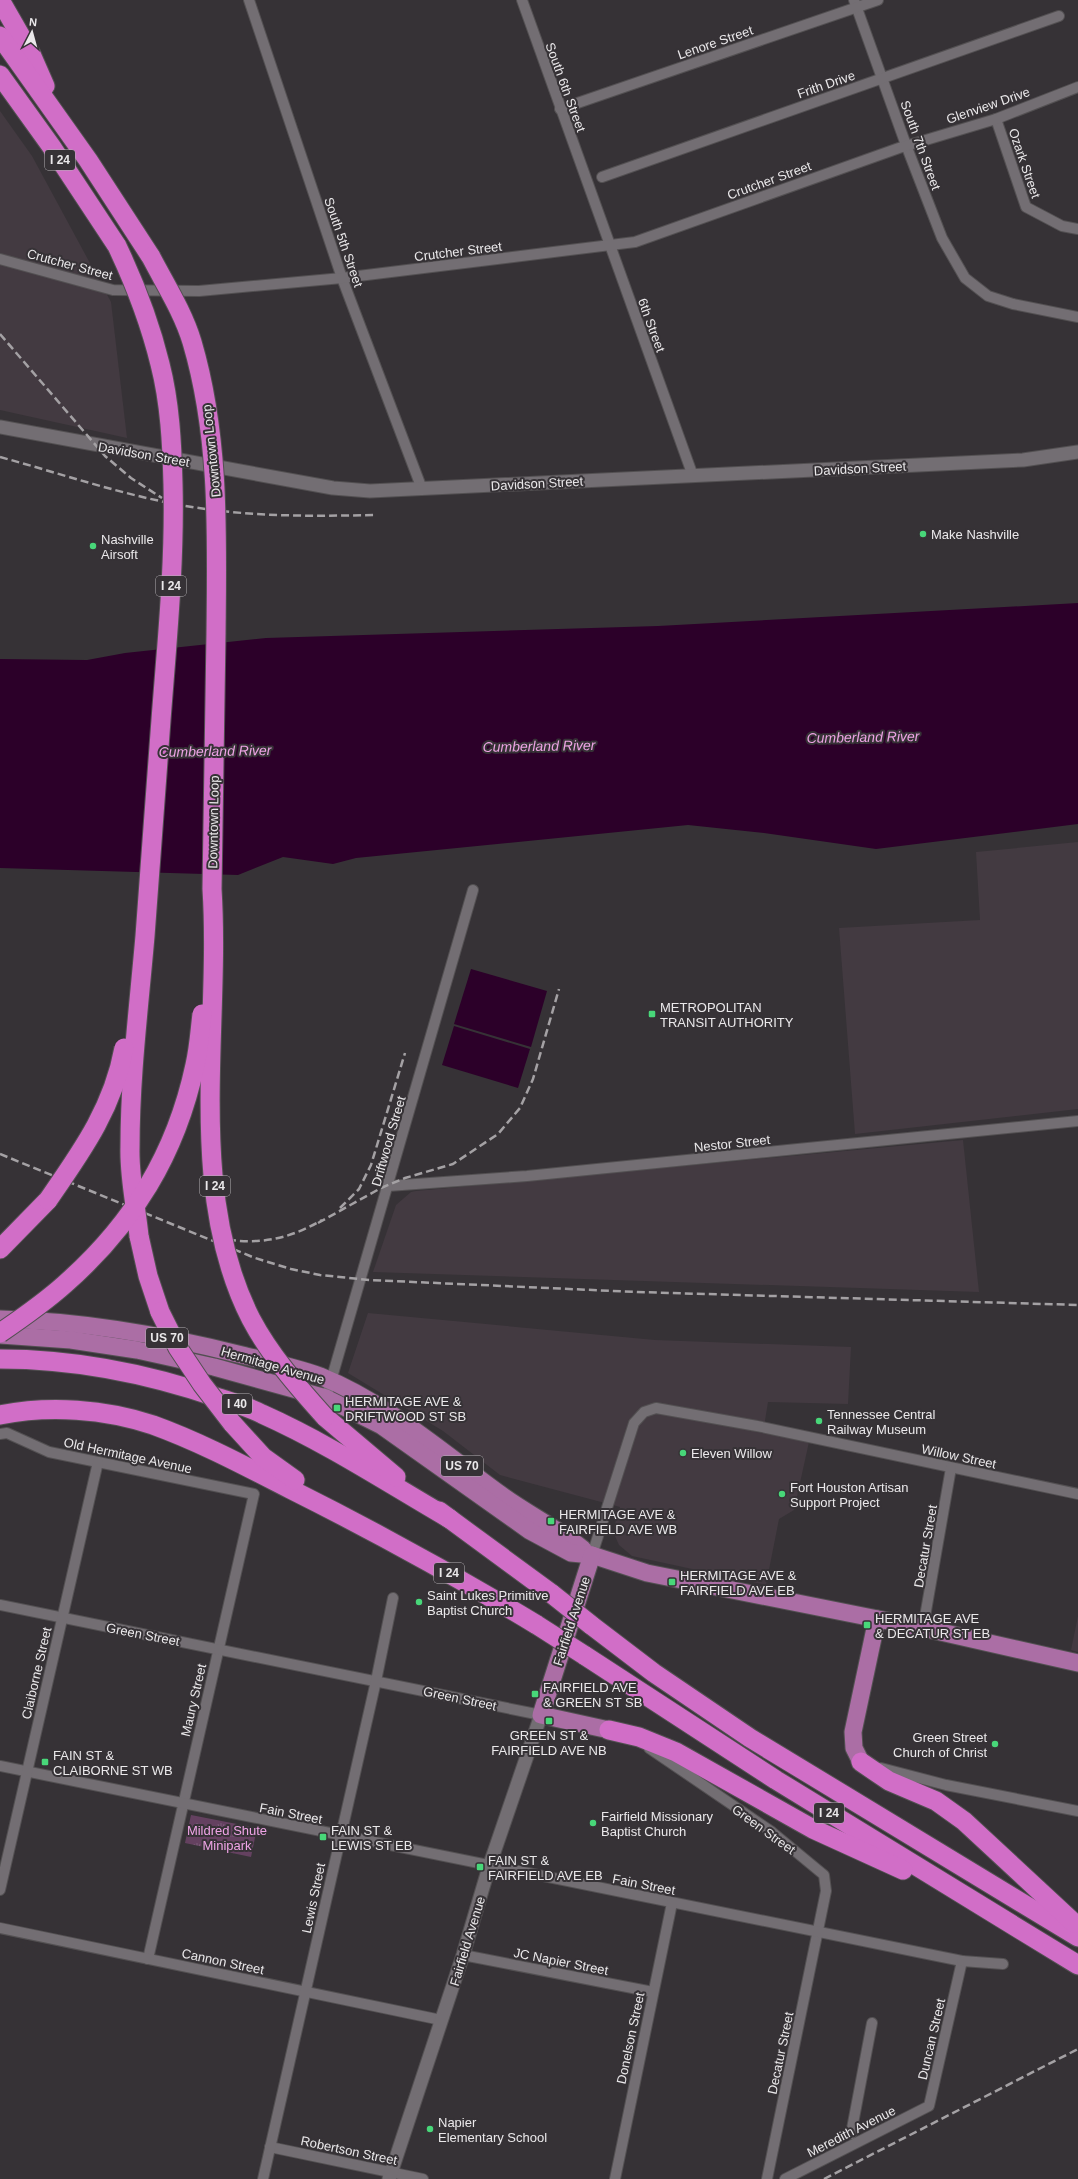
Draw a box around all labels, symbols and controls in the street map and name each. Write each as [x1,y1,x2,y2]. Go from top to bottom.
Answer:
north arrow [12,12,52,52]
text: N [28,16,38,28]
street label: Lenore Street [675,22,755,62]
street label: South 6th Street [542,40,589,134]
street label: Frith Drive [795,68,857,101]
street label: Glenview Drive [944,84,1032,127]
street label: South 7th Street [897,98,944,192]
street label: Ozark Street [1006,126,1044,200]
road number: I 24 [45,150,75,170]
street label: Crutcher Street [725,158,814,203]
street label: South 5th Street [321,195,366,289]
street label: Crutcher Street [413,239,503,264]
street label: Crutcher Street [25,246,115,283]
street label: 6th Street [635,296,668,355]
street label: Downtown Loop [199,404,224,498]
street label: Davidson Street [97,439,191,470]
street label: Davidson Street [813,459,907,478]
street label: Davidson Street [490,474,584,493]
place label: Make Nashville [931,527,1019,542]
marker: Make Nashville [918,529,928,539]
place label: Nashville Airsoft [101,532,154,562]
marker: Nashville Airsoft [88,541,98,551]
road number: I 24 [156,576,186,596]
water label: Cumberland River [806,728,921,746]
water label: Cumberland River [482,737,597,755]
water label: Cumberland River [158,742,273,760]
street label: Downtown Loop [205,775,222,869]
place label: METROPOLITAN TRANSIT AUTHORITY [660,1000,794,1030]
marker: METROPOLITAN TRANSIT AUTHORITY [647,1009,657,1019]
street label: Driftwood Street [368,1094,409,1188]
street label: Nestor Street [693,1132,771,1155]
road number: I 24 [200,1176,230,1196]
road number: US 70 [146,1328,188,1348]
street label: Hermitage Avenue [220,1344,326,1387]
road number: I 40 [222,1394,252,1414]
place label: HERMITAGE AVE & DRIFTWOOD ST SB [345,1394,466,1424]
marker: HERMITAGE AVE & DRIFTWOOD ST SB [332,1403,342,1413]
place label: Tennessee Central Railway Museum [827,1407,936,1437]
marker: Tennessee Central Railway Museum [814,1416,824,1426]
street label: Old Hermitage Avenue [62,1435,193,1476]
street label: Willow Street [920,1441,998,1472]
place label: Eleven Willow [691,1446,773,1461]
marker: Eleven Willow [678,1448,688,1458]
road number: US 70 [441,1456,483,1476]
place label: Fort Houston Artisan Support Project [790,1480,909,1510]
marker: Fort Houston Artisan Support Project [777,1489,787,1499]
street label: Decatur Street [911,1503,940,1589]
place label: HERMITAGE AVE & FAIRFIELD AVE WB [559,1507,677,1537]
marker: HERMITAGE AVE & FAIRFIELD AVE WB [546,1516,556,1526]
road number: I 24 [434,1563,464,1583]
place label: HERMITAGE AVE & FAIRFIELD AVE EB [680,1568,797,1598]
street label: Fairfield Avenue [550,1575,593,1668]
marker: HERMITAGE AVE & FAIRFIELD AVE EB [667,1577,677,1587]
place label: Saint Lukes Primitive Baptist Church [427,1588,548,1618]
marker: Saint Lukes Primitive Baptist Church [414,1597,424,1607]
place label: HERMITAGE AVE & DECATUR ST EB [875,1611,990,1641]
street label: Green Street [105,1620,181,1649]
marker: HERMITAGE AVE & DECATUR ST EB [862,1620,872,1630]
street label: Claiborne Street [19,1625,54,1721]
street label: Maury Street [178,1662,209,1738]
place label: FAIRFIELD AVE & GREEN ST SB [543,1680,642,1710]
street label: Green Street [422,1683,498,1714]
marker: FAIRFIELD AVE & GREEN ST SB [530,1689,540,1699]
marker: GREEN ST & FAIRFIELD AVE NB [544,1716,554,1726]
place label: GREEN ST & FAIRFIELD AVE NB [491,1728,607,1758]
place label: Green Street Church of Christ [893,1730,987,1760]
marker: Green Street Church of Christ [990,1739,1000,1749]
place label: FAIN ST & CLAIBORNE ST WB [53,1748,173,1778]
marker: FAIN ST & CLAIBORNE ST WB [40,1757,50,1767]
street label: Fain Street [258,1800,324,1827]
street label: Green Street [729,1801,799,1858]
road number: I 24 [814,1803,844,1823]
place label: Fairfield Missionary Baptist Church [601,1809,713,1839]
marker: Fairfield Missionary Baptist Church [588,1818,598,1828]
park label: Mildred Shute Minipark [187,1823,267,1853]
place label: FAIN ST & LEWIS ST EB [331,1823,412,1853]
marker: FAIN ST & LEWIS ST EB [318,1832,328,1842]
place label: FAIN ST & FAIRFIELD AVE EB [488,1853,603,1883]
street label: Lewis Street [299,1861,328,1935]
marker: FAIN ST & FAIRFIELD AVE EB [475,1862,485,1872]
street label: Fain Street [611,1871,677,1898]
street label: Fairfield Avenue [447,1894,488,1988]
street label: Cannon Street [180,1945,266,1978]
street label: JC Napier Street [512,1945,610,1978]
street label: Donelson Street [613,1991,648,2085]
street label: Duncan Street [915,1997,948,2081]
street label: Decatur Street [764,2010,797,2096]
street label: Meredith Avenue [804,2103,898,2160]
place label: Napier Elementary School [438,2115,547,2145]
marker: Napier Elementary School [425,2124,435,2134]
street label: Robertson Street [299,2133,399,2168]

